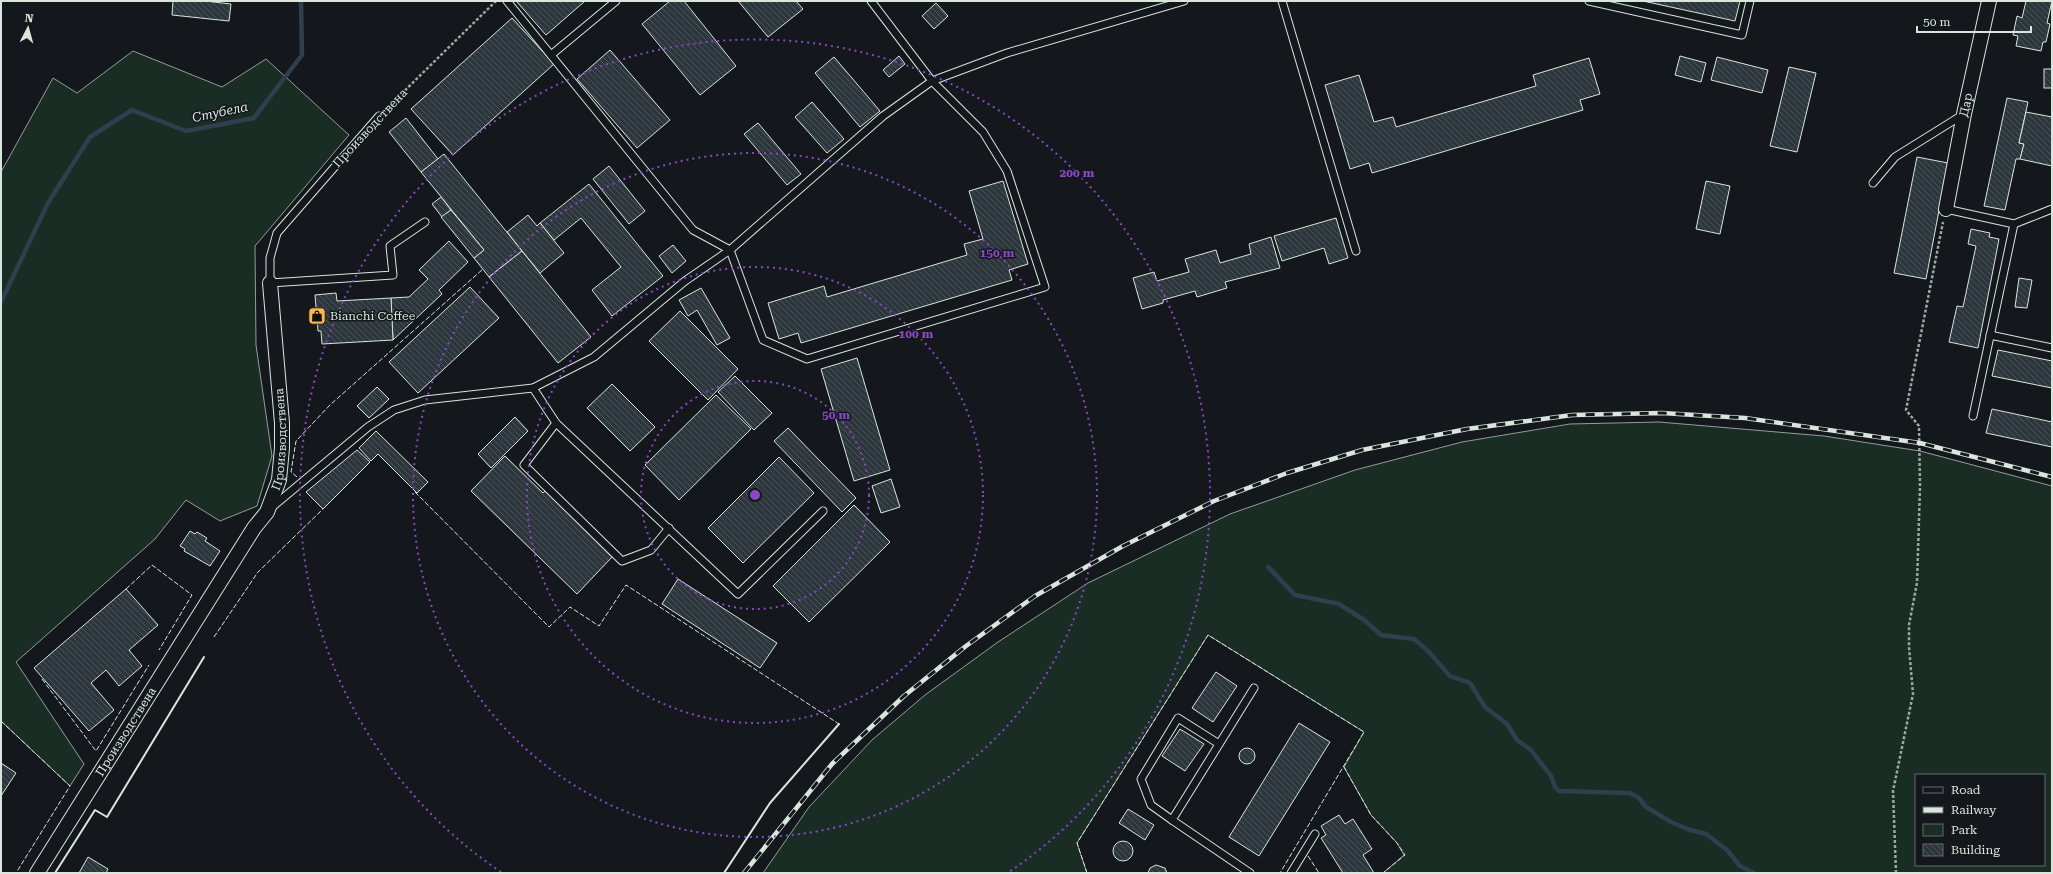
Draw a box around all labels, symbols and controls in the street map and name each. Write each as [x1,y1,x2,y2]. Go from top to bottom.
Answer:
north arrow [8,8,48,48]
scale bar [1917,8,2031,34]
text: N [24,12,34,26]
text: 50 m [1923,15,1950,29]
street label: Производствена [330,85,410,170]
street label: Дар [1957,92,1975,118]
water label: Стубела [191,99,249,125]
text: 200 m [1060,166,1095,180]
text: 150 m [980,246,1015,260]
shop icon: Bianchi Coffee [307,306,327,326]
place label: Bianchi Coffee [330,309,416,323]
text: 100 m [899,327,934,341]
street label: Производствена [269,387,289,492]
text: 50 m [822,408,850,422]
centre of rings [748,488,762,502]
street label: Производствена [93,684,159,779]
legend [1915,774,2045,866]
text: Road [1951,783,1981,797]
text: Railway [1951,803,1997,817]
text: Park [1951,823,1978,837]
text: Building [1951,843,2000,857]

